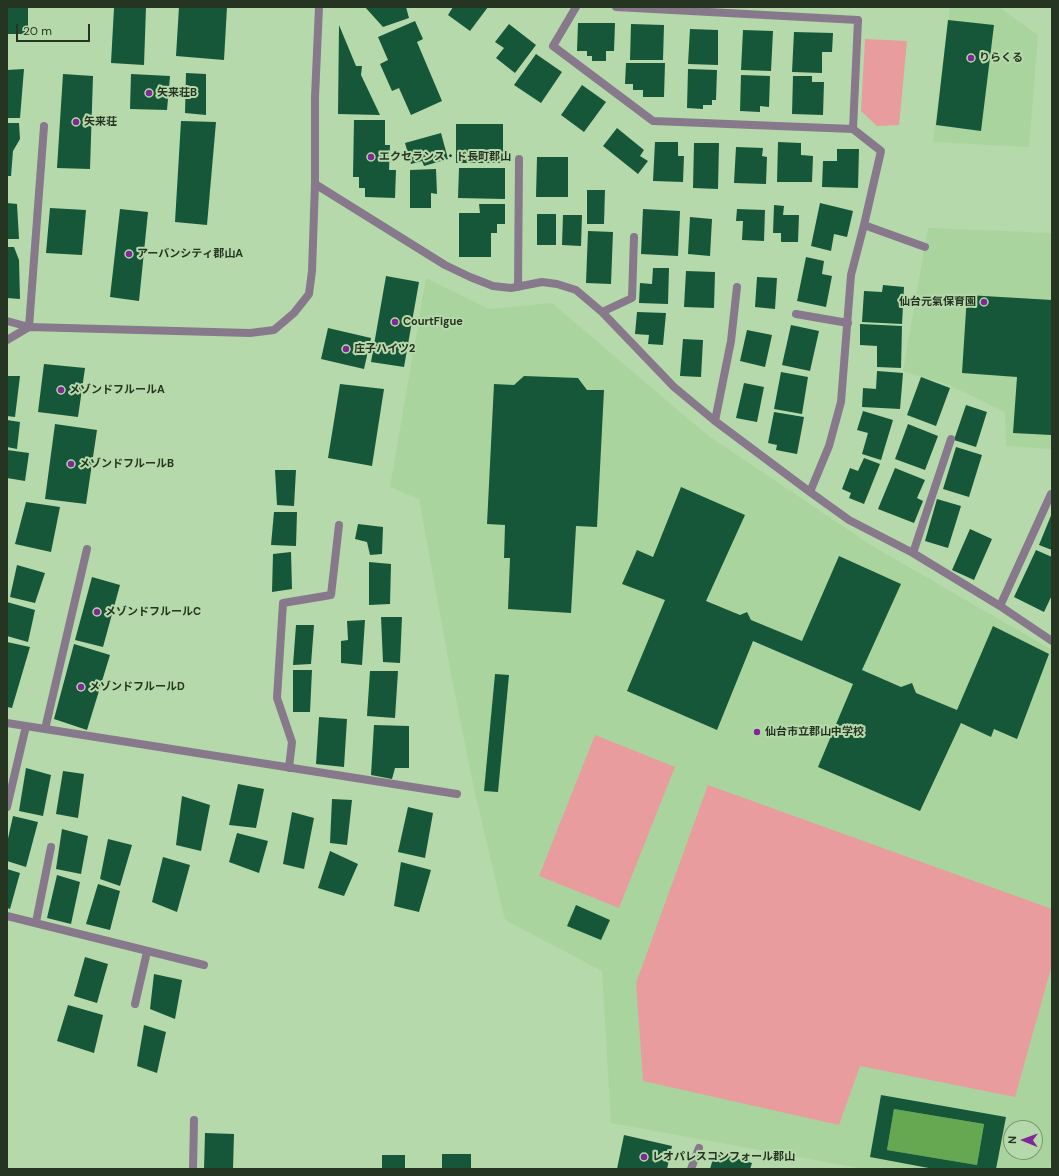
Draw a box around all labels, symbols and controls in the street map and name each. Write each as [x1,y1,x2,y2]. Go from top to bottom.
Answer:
scale bar [18,16,92,42]
text: 20 m [23,23,52,39]
place label: りらくる [979,51,1023,65]
marker: りらくる [966,53,976,63]
place label: 矢来荘B [157,86,197,100]
marker: 矢来荘B [144,88,154,98]
place label: 矢来荘 [84,115,117,129]
marker: 矢来荘 [71,117,81,127]
place label: エクセランス・ド長町郡山 [379,150,511,164]
marker: エクセランス・ド長町郡山 [366,152,376,162]
place label: アーバンシティ郡山A [137,247,243,261]
marker: アーバンシティ郡山A [124,249,134,259]
place label: 仙台元氣保育園 [899,295,976,309]
marker: 仙台元氣保育園 [979,297,989,307]
place label: CourtFigue [403,315,463,329]
marker: CourtFigue [390,317,400,327]
place label: 庄子ハイツ2 [354,342,415,356]
marker: 庄子ハイツ2 [341,344,351,354]
place label: メゾンドフルールA [69,383,165,397]
marker: メゾンドフルールA [56,385,66,395]
place label: メゾンドフルールB [79,457,174,471]
marker: メゾンドフルールB [66,459,76,469]
place label: メゾンドフルールC [105,605,201,619]
marker: メゾンドフルールC [92,607,102,617]
place label: メゾンドフルールD [89,680,185,694]
marker: メゾンドフルールD [76,682,86,692]
place label: 仙台市立郡山中学校 [765,725,864,739]
marker: 仙台市立郡山中学校 [752,727,762,737]
north arrow [1003,1120,1043,1160]
text: N [1005,1136,1019,1144]
place label: レオパレスコンフォール郡山 [652,1150,795,1164]
marker: レオパレスコンフォール郡山 [639,1152,649,1162]

